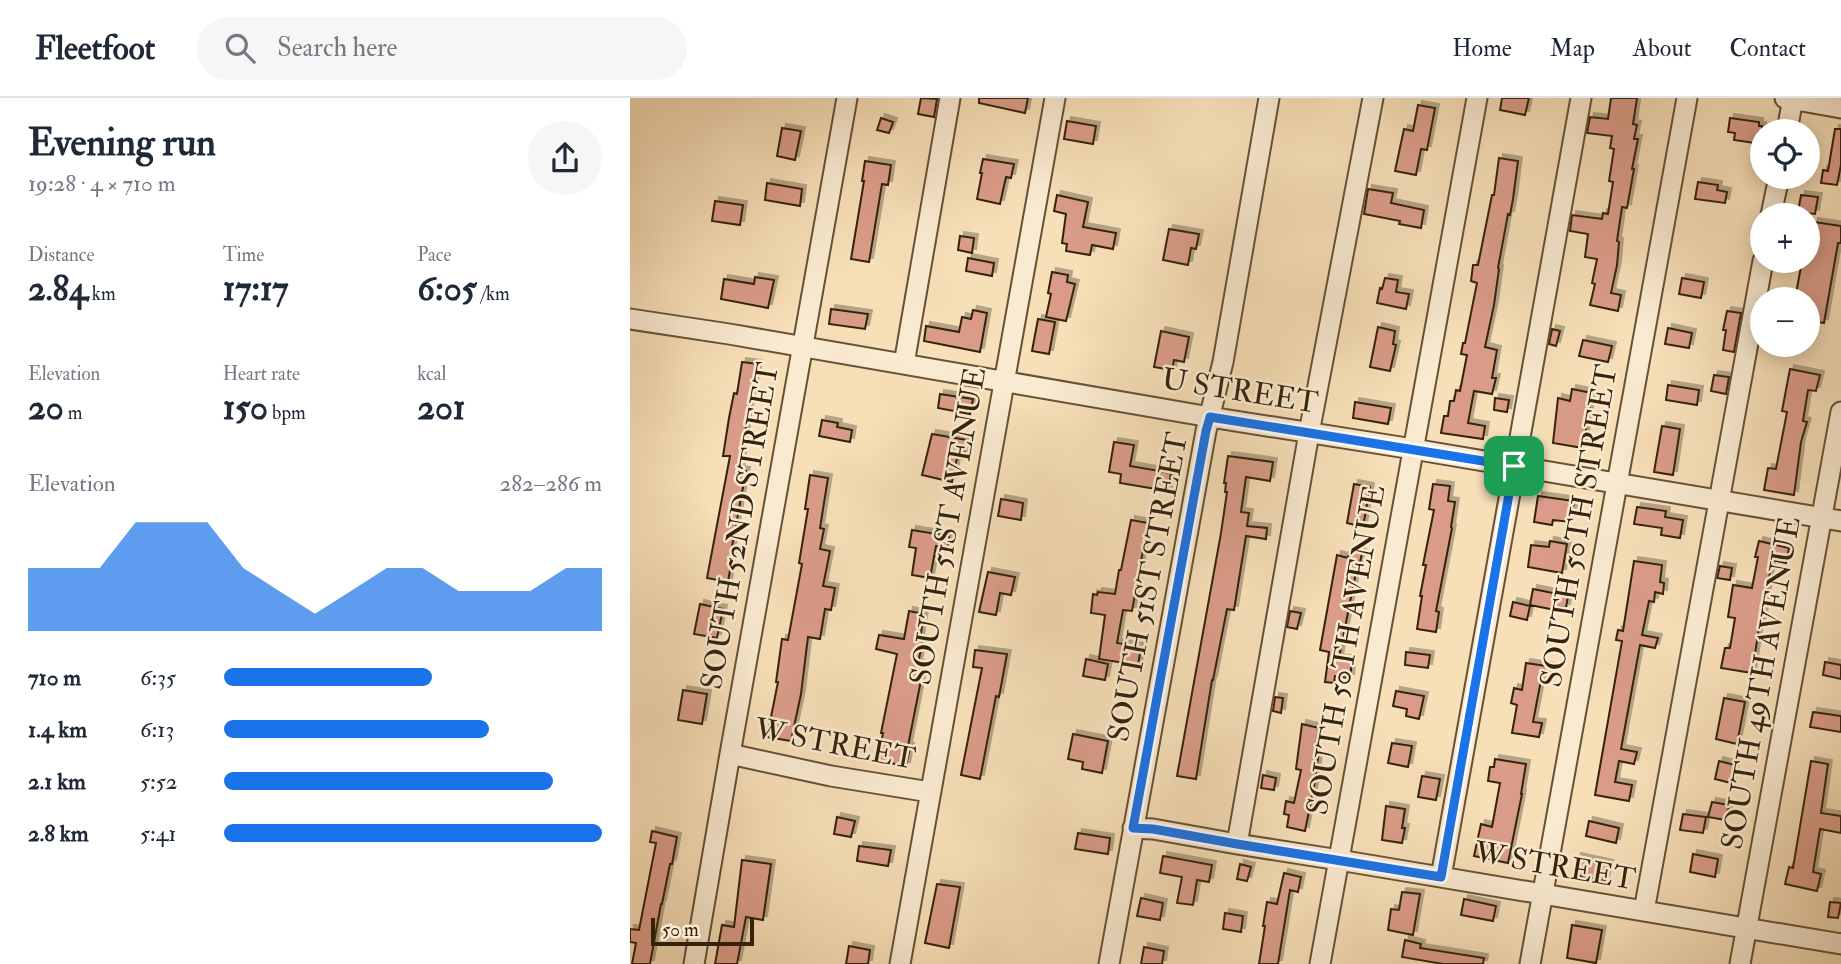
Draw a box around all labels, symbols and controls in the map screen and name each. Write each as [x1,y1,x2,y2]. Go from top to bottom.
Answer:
search box [197,17,687,80]
text: Fleetfoot [35,28,155,69]
icon: search [221,29,259,67]
text: Search here [277,32,397,64]
text: Home [1452,33,1512,64]
text: Map [1550,33,1595,64]
text: About [1633,33,1692,64]
text: Contact [1730,33,1806,64]
text: Evening run [28,119,216,167]
map controls [1750,119,1820,357]
button: locate [1750,119,1820,189]
button: share [528,121,602,195]
text: 19:28 · 4 × 710 m [28,169,176,198]
button: + [1750,203,1820,273]
text: Distance [28,243,94,267]
text: Time [223,243,264,267]
text: Pace [417,243,451,267]
text: 2.84 [28,267,88,311]
text: 17:17 [223,267,288,311]
text: 6:05 [417,267,477,311]
text: km [88,282,116,306]
text: /km [477,282,510,306]
button: − [1750,287,1820,357]
street label: SOUTH 52ND STREET [693,360,787,692]
street label: U STREET [1159,360,1321,422]
text: Elevation [28,362,100,386]
text: Heart rate [223,362,300,386]
text: kcal [417,362,446,386]
street label: SOUTH 50TH STREET [1532,362,1626,690]
street label: SOUTH 51ST AVENUE [902,364,994,688]
text: 20 [28,386,64,430]
text: 150 [223,386,268,430]
text: 201 [417,386,465,430]
text: m [64,401,82,425]
text: bpm [268,401,306,425]
street label: SOUTH 51ST STREET [1100,429,1196,745]
pin [1484,436,1544,496]
icon: arrive [1495,447,1533,485]
text: Elevation [28,469,116,498]
text: 282–286 m [500,469,602,498]
street label: SOUTH 50TH AVENUE [1299,482,1393,818]
street label: SOUTH 49TH AVENUE [1713,514,1809,852]
text: 710 m [28,663,81,692]
text: 6:35 [140,663,176,692]
street label: W STREET [751,710,918,778]
text: 1.4 km [28,715,87,744]
text: 6:13 [140,715,174,744]
text: 2.1 km [28,767,86,796]
text: 5:52 [140,767,177,796]
text: 2.8 km [28,819,89,848]
text: 5:41 [140,819,176,848]
street label: W STREET [1471,833,1638,898]
scale bar [651,915,754,947]
text: 50 m [662,918,699,942]

